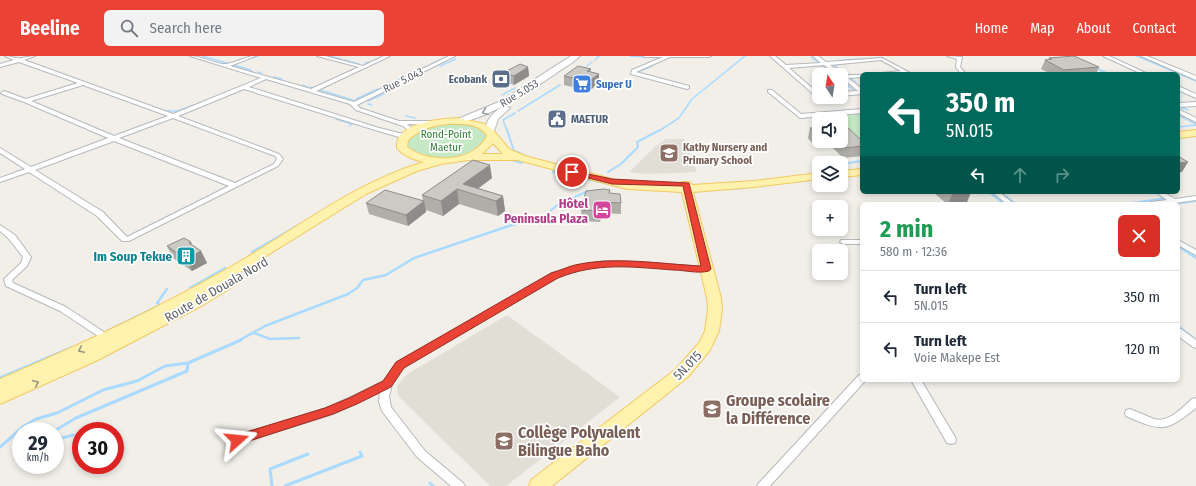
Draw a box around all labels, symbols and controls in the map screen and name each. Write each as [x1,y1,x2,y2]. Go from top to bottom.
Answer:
search box [104,10,384,46]
text: Beeline [20,17,80,40]
icon: search [118,17,140,39]
text: Search here [150,19,222,37]
text: Home [975,20,1008,37]
text: Map [1030,20,1054,37]
text: About [1076,20,1111,37]
text: Contact [1133,20,1176,37]
street label: Rue 5.043 [381,65,425,96]
bank icon: Ecobank [490,68,512,90]
north arrow [812,68,848,104]
map controls [812,68,848,280]
place label: Ecobank [449,73,487,86]
supermarket icon: Super U [571,73,593,95]
street label: Rue 5.053 [498,77,541,110]
place label: Super U [596,78,632,91]
text: 350 m [946,86,1015,119]
icon: left [880,88,932,140]
one-way arrow [481,108,488,116]
public building icon: MAETUR [546,108,568,130]
button: sound [812,112,848,148]
place label: MAETUR [571,113,609,126]
text: 5N.015 [946,120,993,142]
park label: Rond-Point Maetur [421,128,472,154]
place label: Kathy Nursery and Primary School [683,141,767,167]
school or university icon: Kathy Nursery and Primary School [658,142,680,164]
pin [555,155,589,189]
button: layers [812,156,848,192]
icon: arrive [561,161,583,183]
icon: left [967,164,989,186]
icon: ahead [1009,164,1031,186]
icon: right [1051,164,1073,186]
place label: Hôtel Peninsula Plaza [504,196,589,226]
hotel icon: Hôtel Peninsula Plaza [591,199,613,221]
button: + [812,200,848,236]
text: 2 min [880,215,933,243]
button: close [1118,215,1160,257]
button: − [812,244,848,280]
text: 580 m · 12:36 [880,244,947,259]
building icon: Im Soup Tekue [175,245,197,267]
place label: Im Soup Tekue [94,249,172,264]
street label: Route de Douala Nord [162,254,270,325]
text: Turn left [914,280,967,298]
icon: left [880,286,902,308]
text: 350 m [1123,288,1160,306]
text: 5N.015 [914,298,948,313]
text: Turn left [914,332,967,350]
icon: left [880,338,902,360]
text: 120 m [1125,340,1160,358]
one-way arrow [78,345,86,353]
street label: 5N.015 [670,348,705,383]
text: Voie Makepe Est [914,350,1000,365]
one-way arrow [31,380,39,388]
place label: Groupe scolaire la Différence [726,391,830,428]
school or university icon: Groupe scolaire la Différence [701,398,723,420]
position arrow [216,419,258,461]
speed limit sign: 30 [72,422,124,474]
place label: Collège Polyvalent Bilingue Baho [518,423,641,460]
school or university icon: Collège Polyvalent Bilingue Baho [493,430,515,452]
text: 29 [28,431,48,455]
text: km/h [27,452,49,464]

